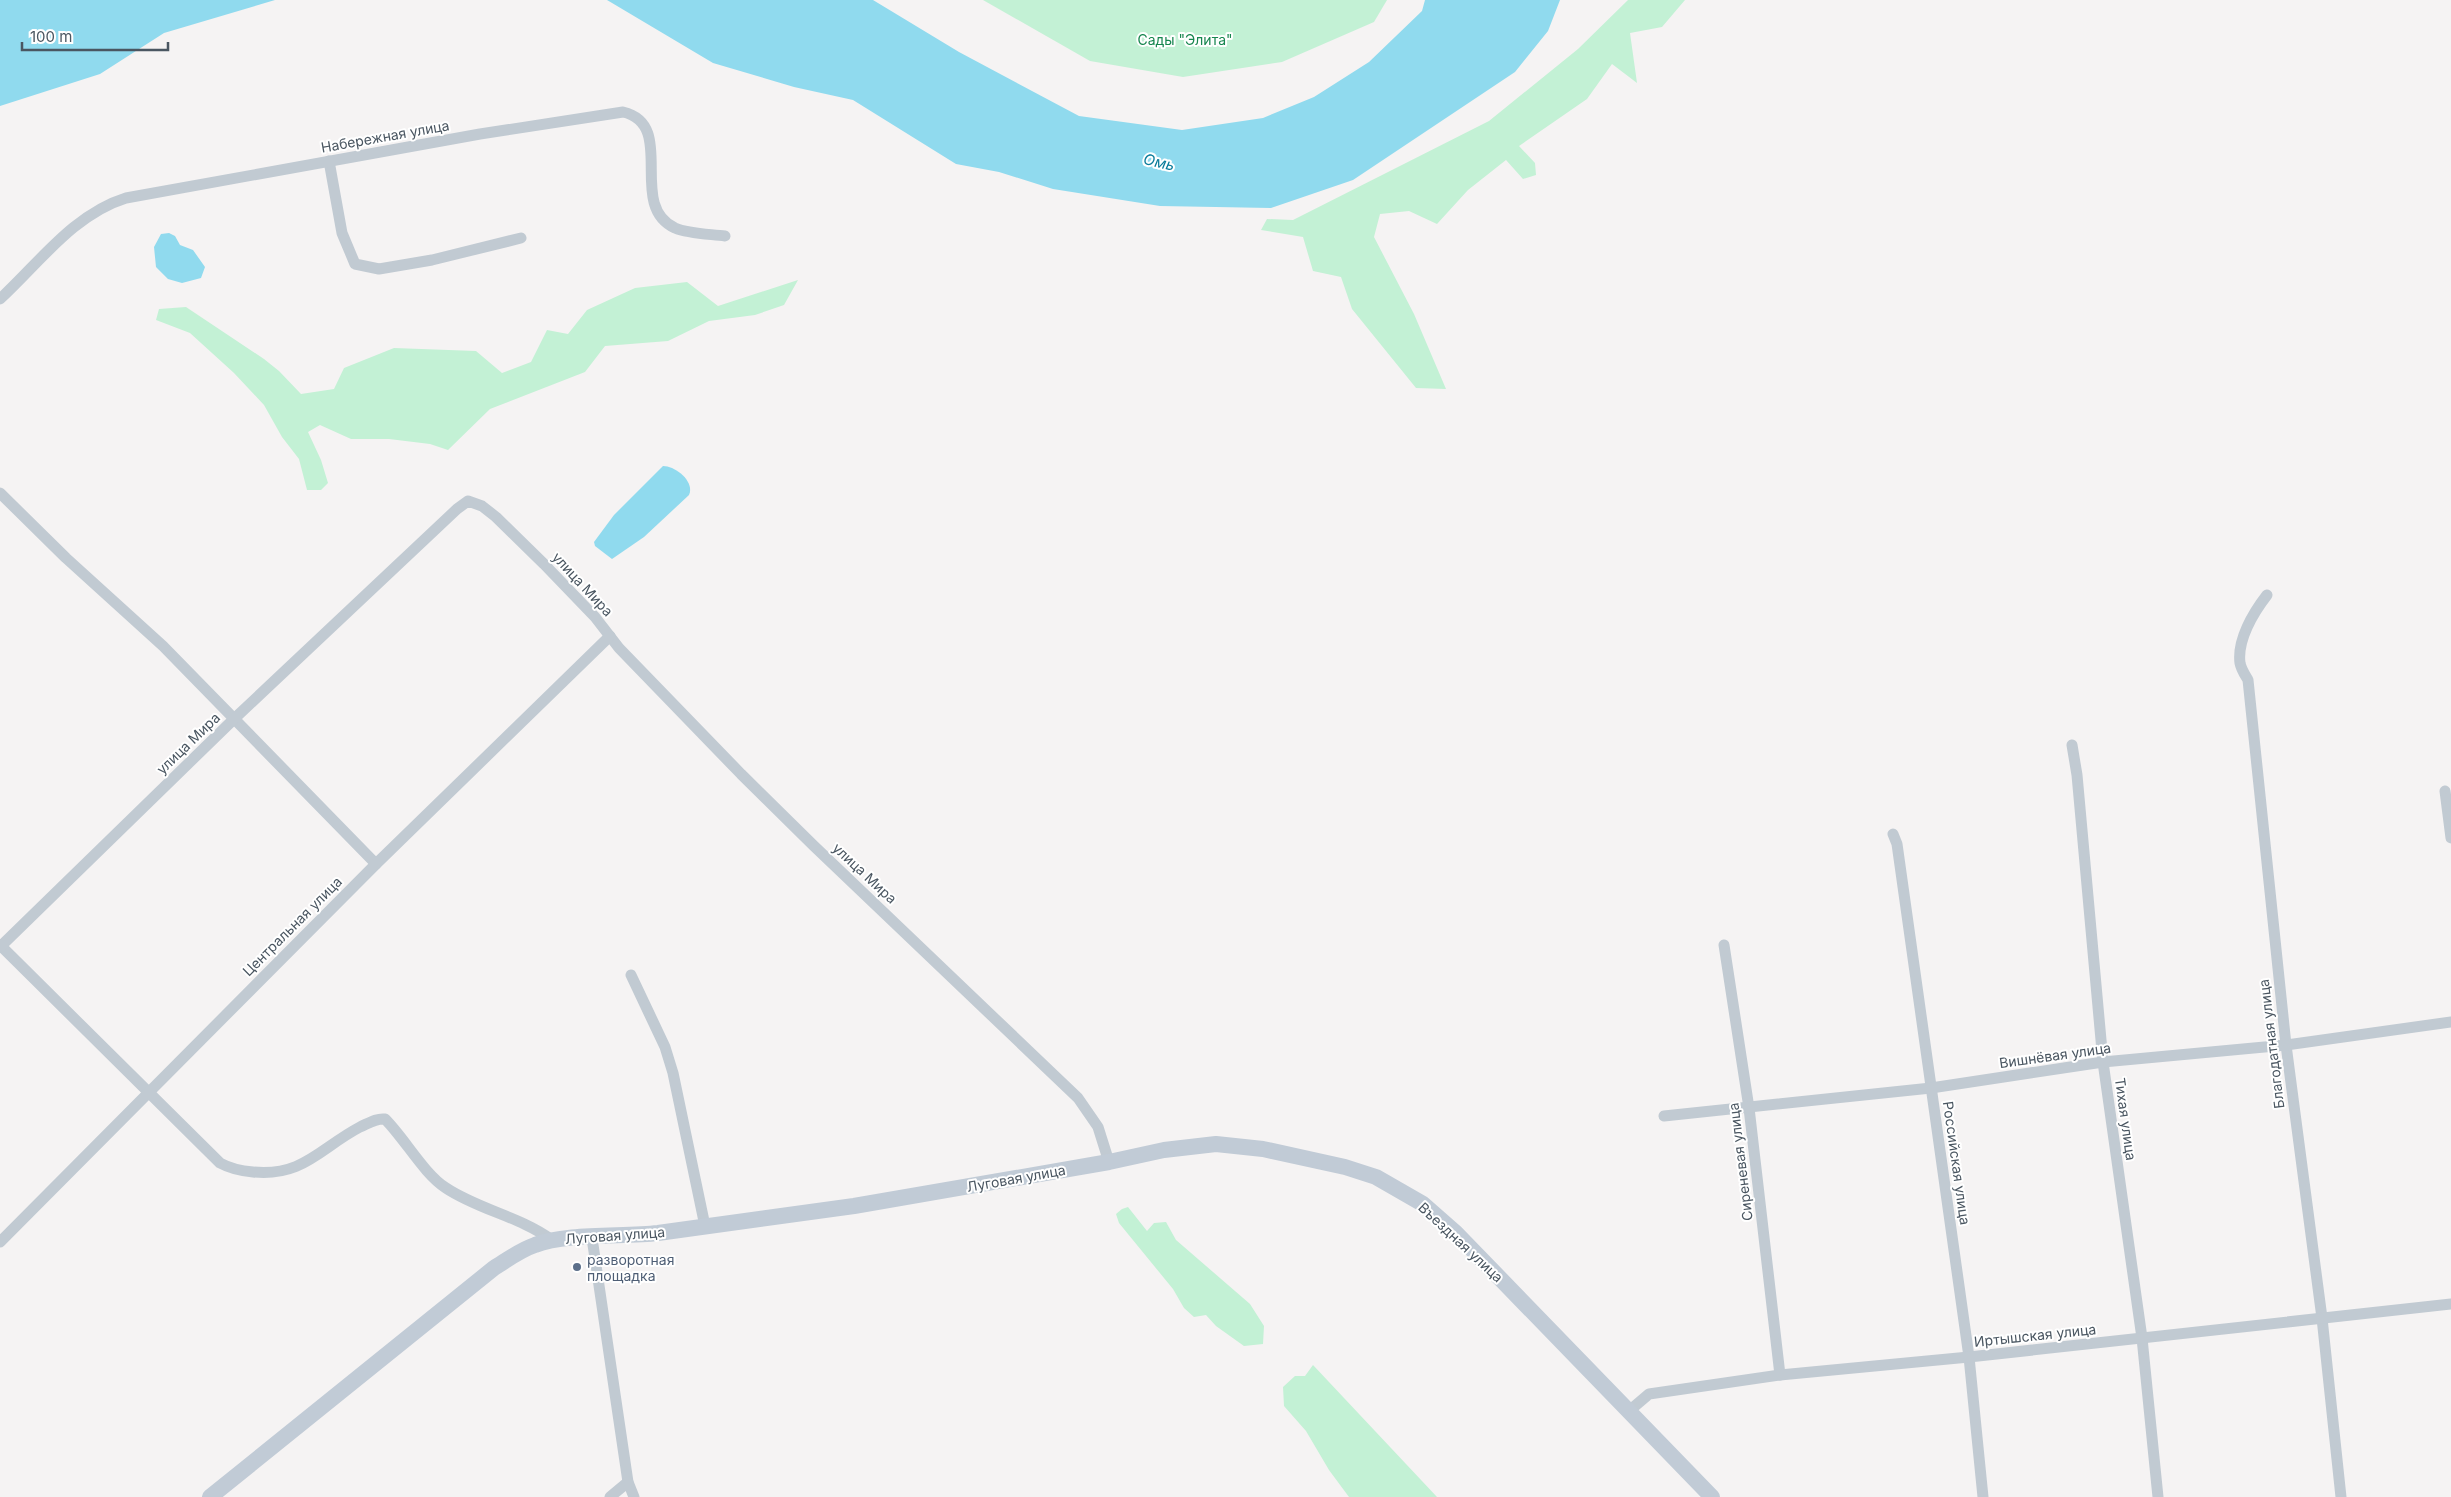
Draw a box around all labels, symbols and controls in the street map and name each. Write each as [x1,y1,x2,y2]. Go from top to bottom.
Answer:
scale bar [22,20,169,52]
text: 100 m [30,27,72,46]
park label: Сады "Элита" [1137,31,1233,48]
street label: Набережная улица [319,116,451,156]
water label: Омь [1142,149,1176,175]
street label: улица Мира [549,549,617,619]
street label: улица Мира [153,709,223,777]
street label: улица Мира [830,839,900,907]
street label: Центральная улица [239,873,345,979]
street label: Благодатная улица [2255,978,2287,1110]
street label: Вишнёвая улица [1998,1039,2112,1071]
street label: Тихая улица [2112,1076,2140,1162]
street label: Российская улица [1940,1100,1974,1226]
street label: Сиреневая улица [1724,1102,1756,1222]
street label: Луговая улица [965,1161,1067,1195]
street label: Въездная улица [1415,1198,1507,1286]
street label: Луговая улица [565,1223,665,1247]
place label: разворотная площадка [587,1251,674,1284]
marker: разворотная площадка [571,1261,583,1273]
street label: Иртышская улица [1973,1320,2097,1350]

